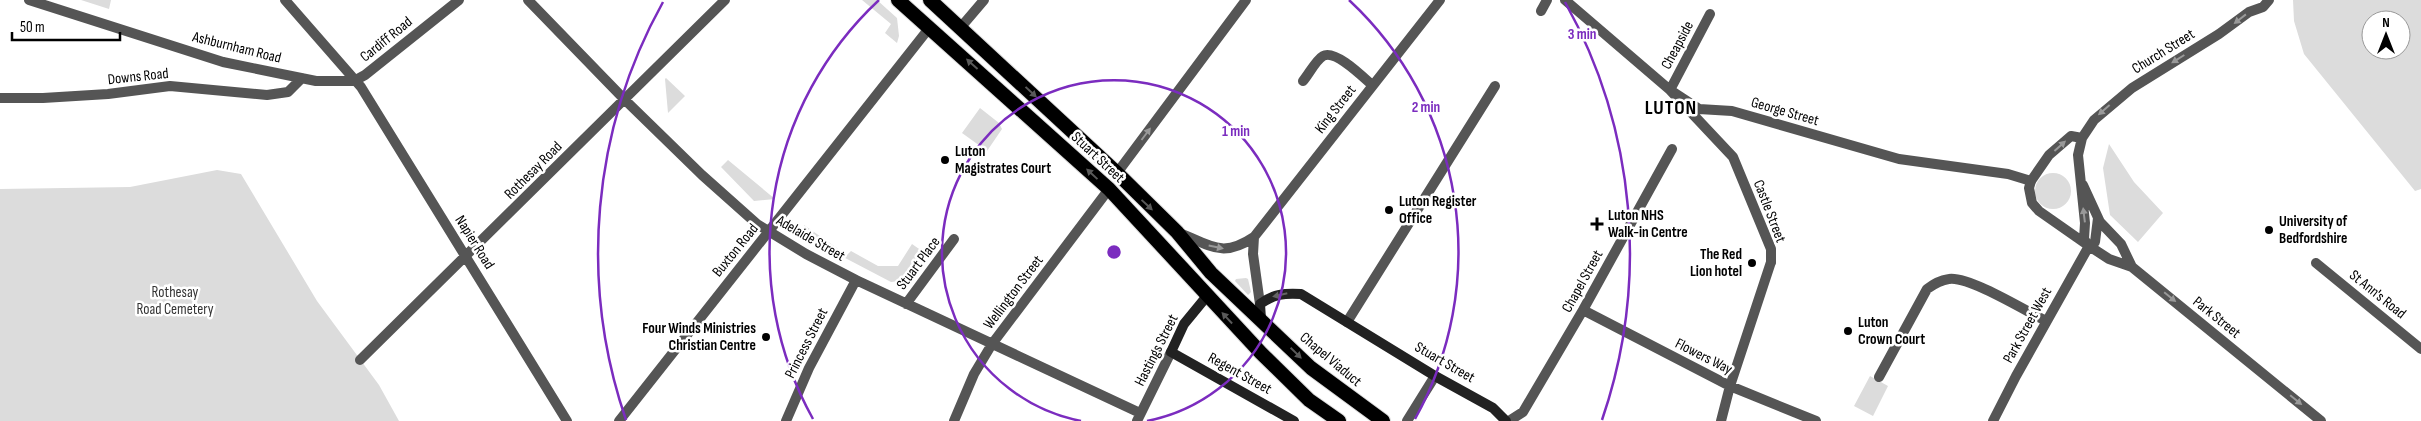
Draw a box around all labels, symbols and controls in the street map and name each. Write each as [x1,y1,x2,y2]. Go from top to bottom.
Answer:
scale bar [12,10,120,42]
north arrow [2361,10,2411,60]
street label: Cardiff Road [356,13,416,66]
one-way arrow [2234,13,2247,24]
text: N [2382,14,2390,31]
text: 50 m [20,18,45,37]
street label: Cheapside [1657,18,1698,73]
street label: Church Street [2128,24,2199,78]
text: 3 min [1568,25,1596,44]
street label: Ashburnham Road [190,27,283,68]
one-way arrow [2172,55,2185,64]
one-way arrow [966,59,979,70]
street label: Downs Road [107,64,169,89]
street label: King Street [1311,81,1360,137]
one-way arrow [1025,86,1037,98]
street label: George Street [1749,93,1821,130]
district label: LUTON [1645,96,1697,120]
text: 2 min [1412,98,1440,117]
one-way arrow [2098,104,2110,115]
text: 1 min [1222,122,1250,141]
one-way arrow [1141,127,1151,141]
street label: Stuart Street [1067,128,1129,187]
street label: Rothesay Road [500,137,566,203]
one-way arrow [2053,140,2065,152]
place label: Luton Magistrates Court [955,142,1051,178]
marker: Luton Magistrates Court [939,154,951,166]
one-way arrow [1087,168,1099,180]
street label: Castle Street [1749,177,1790,246]
place label: Luton Register Office [1399,192,1477,228]
one-way arrow [1141,199,1153,211]
marker: Luton Register Office [1383,204,1395,216]
place label: Luton NHS Walk-in Centre [1608,206,1688,242]
one-way arrow [2079,207,2087,223]
street label: Adelaide Street [772,211,849,266]
street label: Napier Road [451,212,499,273]
place label: University of Bedfordshire [2279,212,2348,248]
marker: Luton NHS Walk-in Centre [1590,217,1604,231]
street label: Buxton Road [708,220,763,281]
marker: University of Bedfordshire [2263,224,2275,236]
street label: Stuart Place [892,233,944,294]
centre of rings [1105,243,1123,261]
one-way arrow [1208,243,1223,251]
place label: The Red Lion hotel [1690,245,1742,281]
street label: Chapel Street [1558,246,1608,316]
street label: Wellington Street [979,251,1048,333]
marker: The Red Lion hotel [1746,257,1758,269]
street label: St Ann's Road [2345,266,2410,323]
park label: Rothesay Road Cemetery [137,283,214,319]
street label: Park Street West [1999,284,2056,367]
one-way arrow [1272,291,1287,299]
one-way arrow [2163,292,2176,303]
street label: Park Street [2189,292,2245,343]
street label: Princess Street [781,304,832,382]
street label: Hastings Street [1130,311,1183,389]
one-way arrow [1221,312,1233,324]
place label: Luton Crown Court [1858,313,1925,349]
place label: Four Winds Ministries Christian Centre [642,319,756,355]
marker: Luton Crown Court [1842,325,1854,337]
street label: Chapel Viaduct [1296,328,1366,391]
marker: Four Winds Ministries Christian Centre [760,331,772,343]
street label: Flowers Way [1672,334,1736,379]
street label: Stuart Street [1411,338,1479,387]
one-way arrow [1289,347,1301,359]
street label: Regent Street [1205,348,1275,399]
one-way arrow [2289,394,2301,406]

